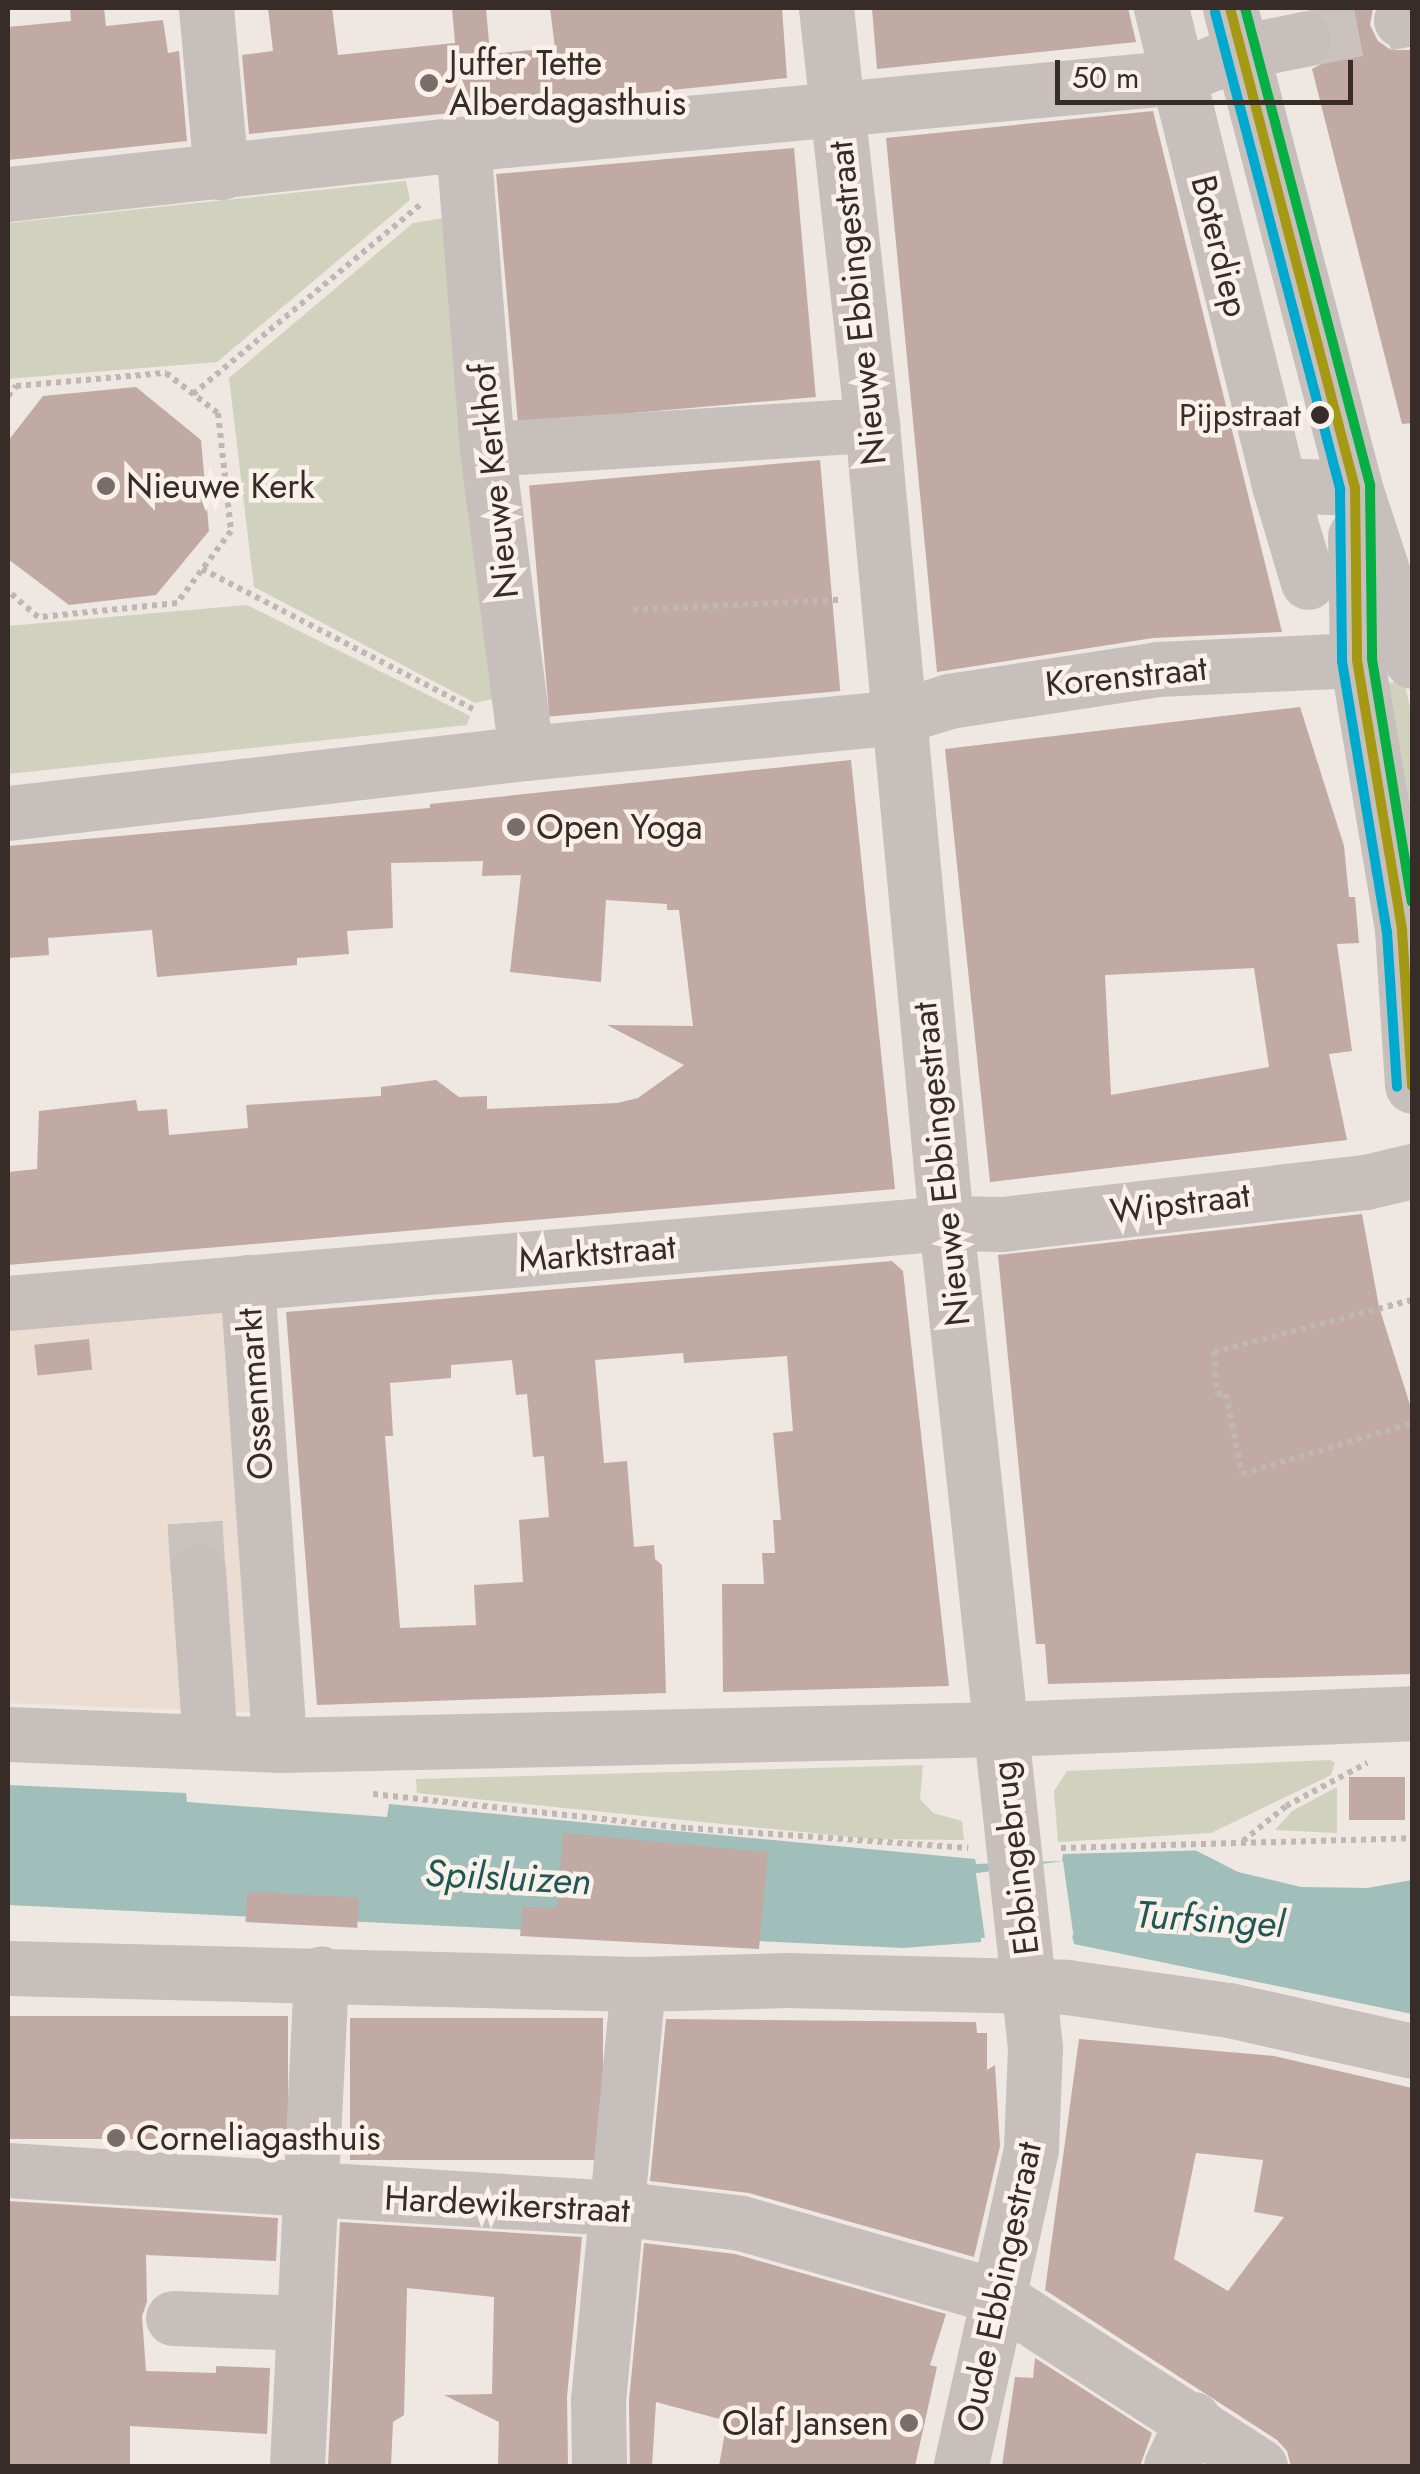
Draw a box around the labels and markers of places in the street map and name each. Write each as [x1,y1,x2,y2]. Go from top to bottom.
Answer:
place label: Juffer Tette Alberdagasthuis [449,42,686,124]
marker: Juffer Tette Alberdagasthuis [418,72,440,94]
place label: Pijpstraat [1179,396,1301,434]
marker: Pijpstraat [1310,405,1330,425]
place label: Nieuwe Kerk [126,465,315,507]
marker: Nieuwe Kerk [95,475,117,497]
place label: Open Yoga [536,806,703,848]
marker: Open Yoga [505,816,527,838]
place label: Corneliagasthuis [136,2117,381,2159]
marker: Corneliagasthuis [105,2127,127,2149]
place label: Olaf Jansen [722,2402,889,2444]
marker: Olaf Jansen [898,2412,920,2434]

